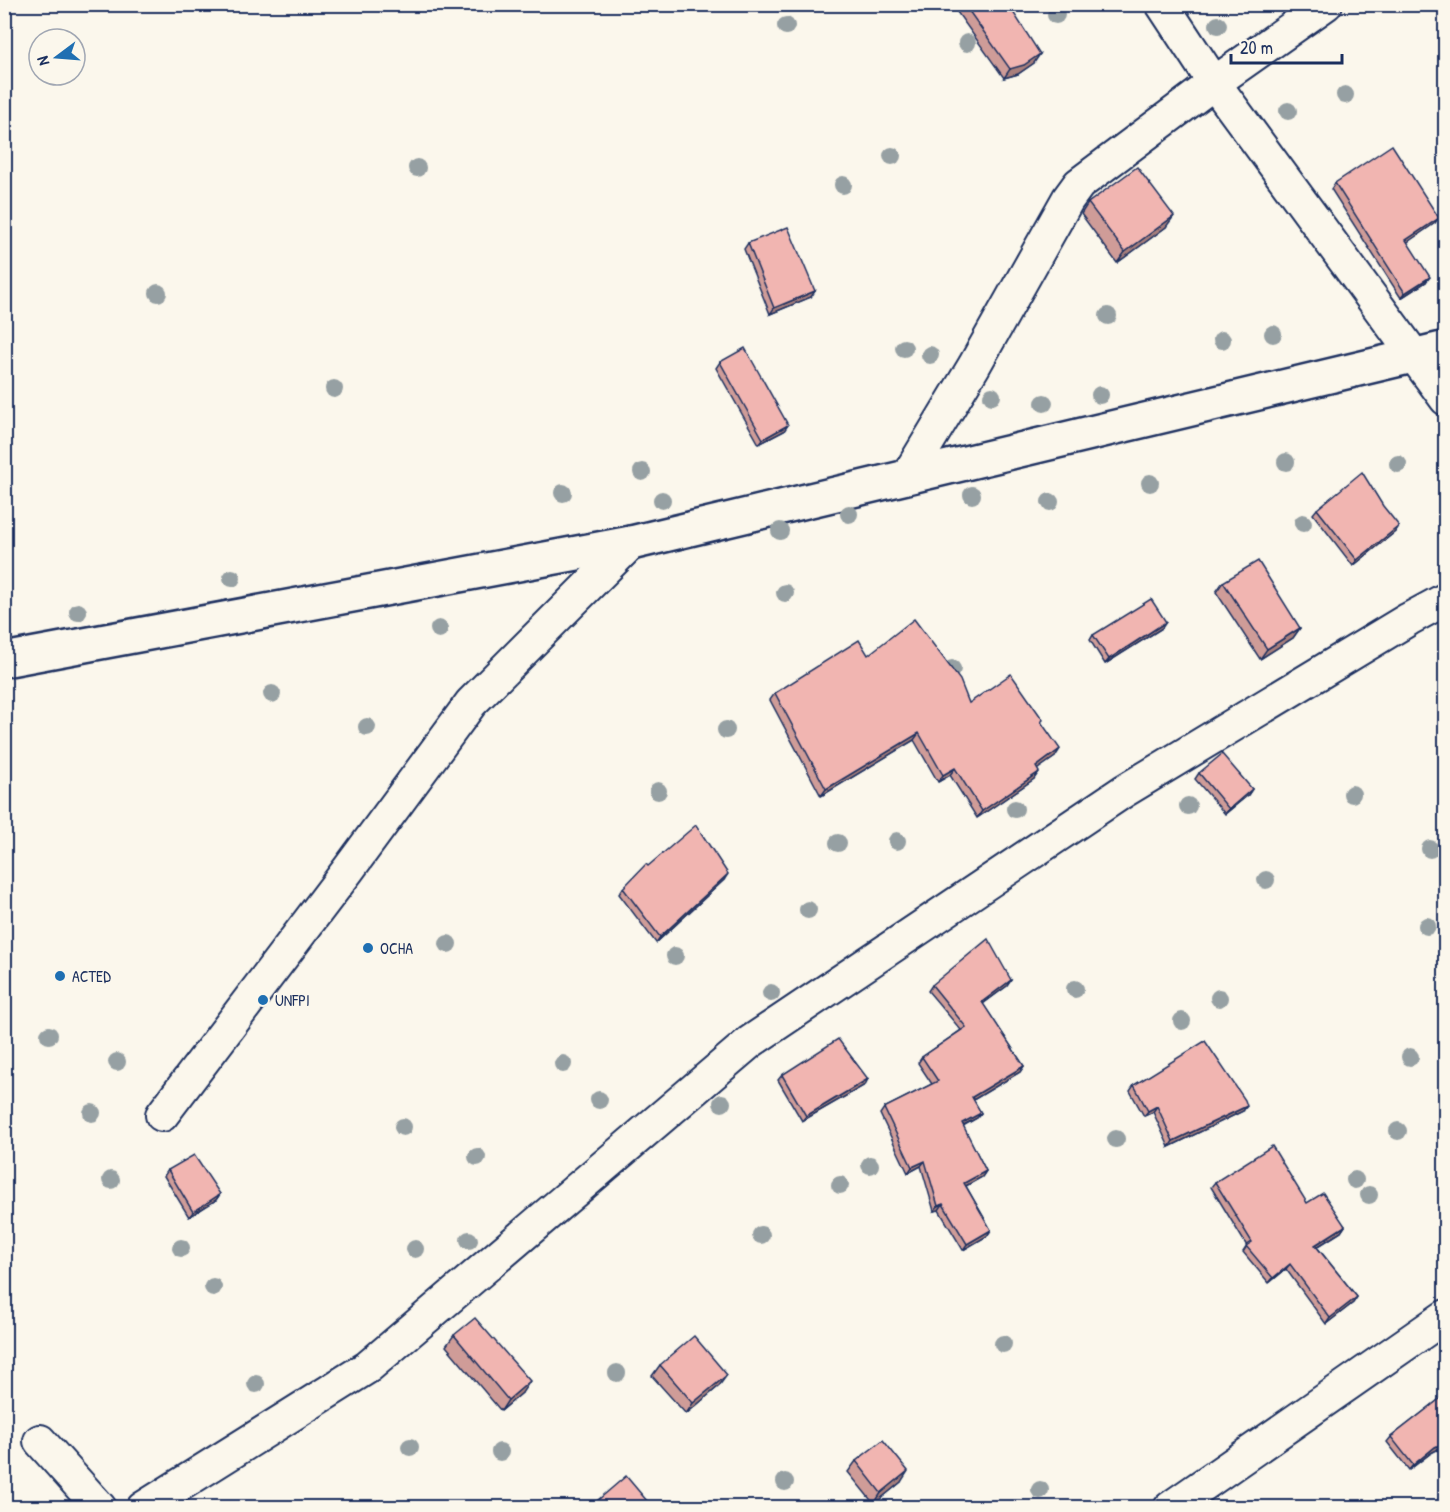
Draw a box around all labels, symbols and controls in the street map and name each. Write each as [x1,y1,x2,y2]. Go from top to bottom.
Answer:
north arrow [27,27,87,87]
scale bar [1231,27,1342,65]
text: 20 m [1240,35,1273,60]
text: N [31,54,54,68]
place label: OCHA [380,937,413,959]
marker: OCHA [361,941,375,955]
place label: ACTED [72,965,111,987]
marker: ACTED [53,969,67,983]
place label: UNFPI [275,989,310,1011]
marker: UNFPI [256,993,270,1007]

